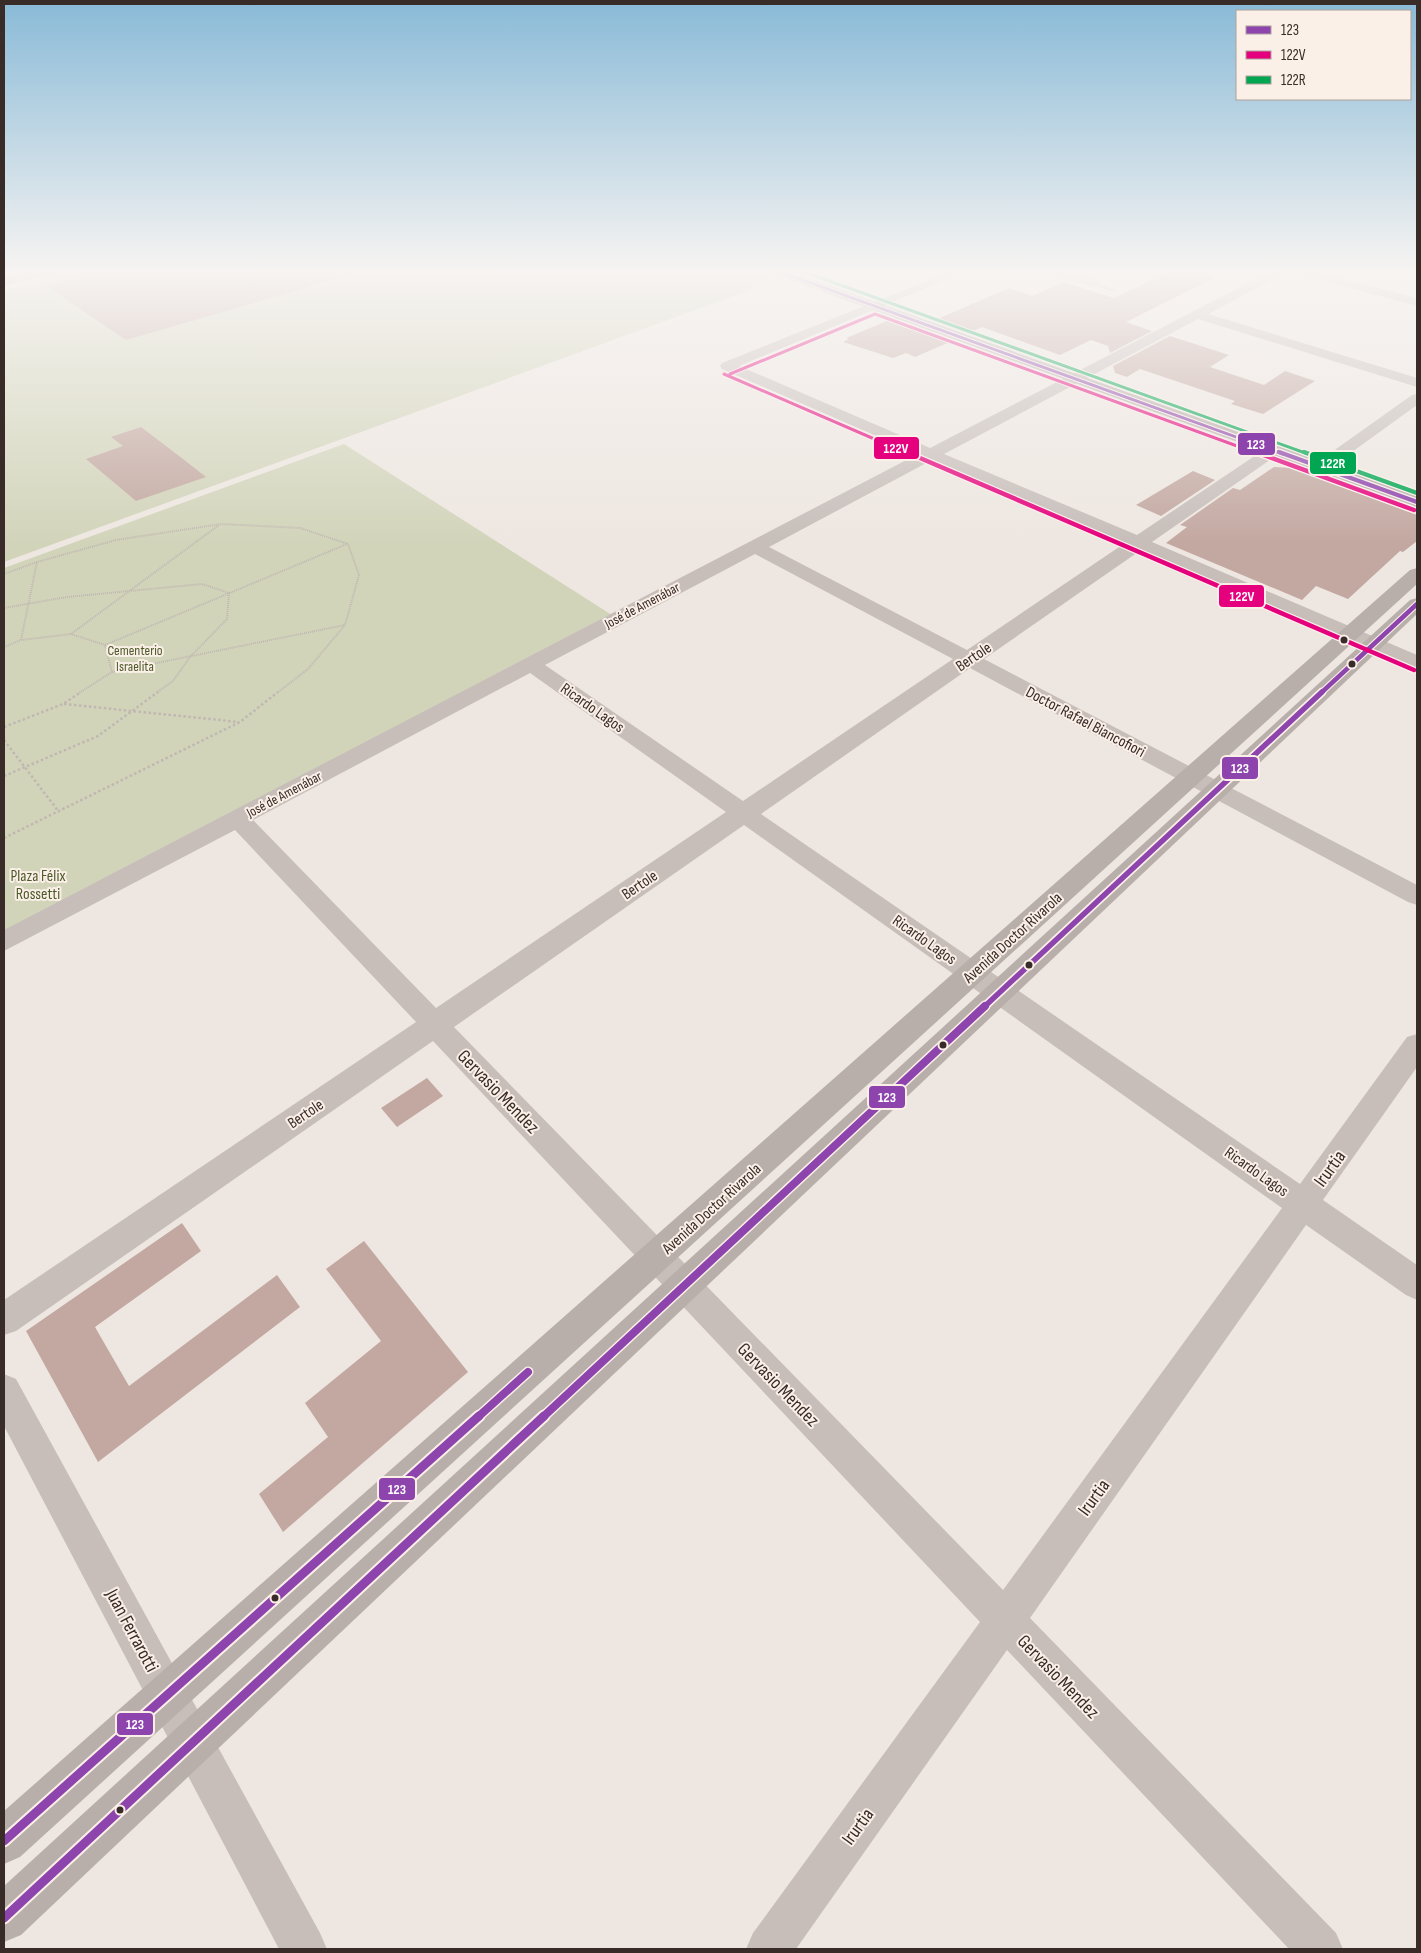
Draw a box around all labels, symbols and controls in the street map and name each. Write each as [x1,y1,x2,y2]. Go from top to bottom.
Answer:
legend [1236,10,1411,100]
text: 123 [1281,21,1299,40]
text: 122V [1281,46,1306,65]
text: 122R [1281,71,1306,90]
line badge: 123 [1237,432,1276,456]
line badge: 122V [873,436,920,460]
text: 123 [1247,436,1265,453]
text: 122V [884,440,909,457]
line badge: 122R [1309,451,1357,475]
text: 122R [1321,455,1346,472]
street label: José de Amenábar [601,579,683,633]
line badge: 122V [1218,584,1265,608]
text: 122V [1230,588,1255,605]
unlabelled marker [1339,635,1349,645]
street label: Bertole [952,638,995,676]
park label: Cementerio Israelita [107,642,163,675]
unlabelled marker [1347,659,1357,669]
street label: Ricardo Lagos [557,679,628,737]
street label: Doctor Rafael Biancofiori [1022,683,1148,762]
line badge: 123 [1221,756,1259,780]
text: 123 [1231,760,1249,777]
street label: José de Amenábar [243,768,325,822]
street label: Bertole [618,866,661,904]
park label: Plaza Félix Rossetti [11,867,65,904]
street label: Avenida Doctor Rivarola [959,889,1066,988]
street label: Ricardo Lagos [889,911,960,969]
unlabelled marker [1024,960,1034,970]
unlabelled marker [938,1040,948,1050]
street label: Gervasio Mendez [452,1045,544,1139]
line badge: 123 [868,1085,906,1109]
text: 123 [878,1089,896,1106]
street label: Bertole [284,1095,327,1133]
street label: Ricardo Lagos [1221,1143,1292,1201]
street label: Irurtia [1309,1146,1351,1192]
street label: Avenida Doctor Rivarola [658,1160,765,1259]
street label: Gervasio Mendez [732,1338,824,1432]
street label: Irurtia [1073,1475,1115,1521]
line badge: 123 [378,1477,416,1501]
text: 123 [388,1481,406,1498]
street label: Juan Ferrarotti [100,1584,163,1676]
unlabelled marker [270,1593,280,1603]
street label: Gervasio Mendez [1012,1630,1104,1724]
line badge: 123 [116,1712,154,1736]
text: 123 [126,1716,144,1733]
street label: Irurtia [837,1804,879,1850]
unlabelled marker [115,1805,125,1815]

